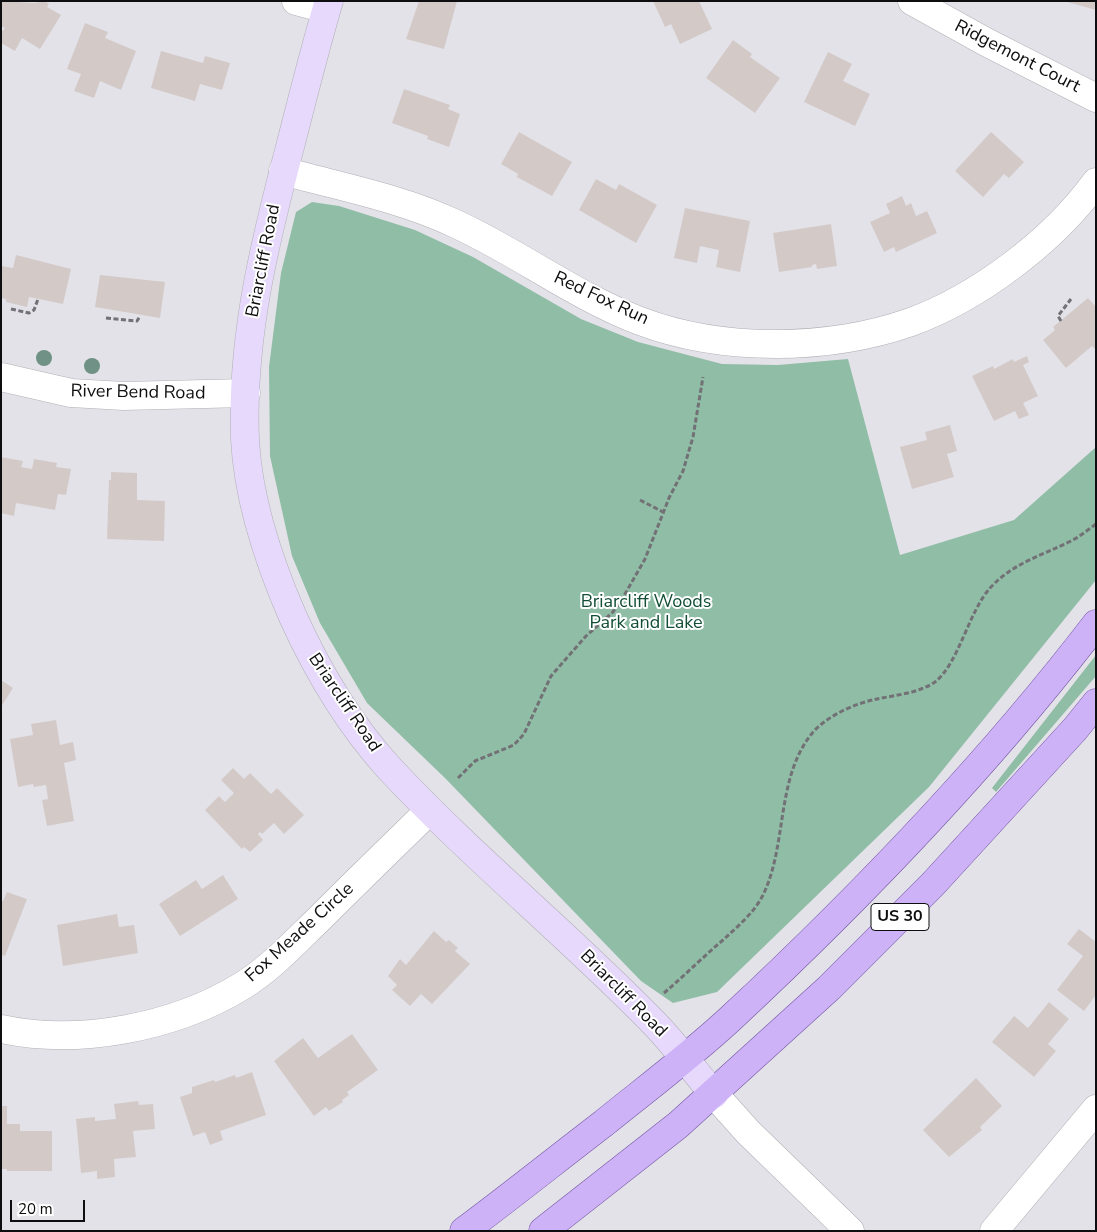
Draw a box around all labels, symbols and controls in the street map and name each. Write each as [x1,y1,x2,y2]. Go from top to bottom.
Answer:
street label: Ridgemont Court [951,16,1083,98]
street label: Briarcliff Road [242,203,286,319]
street label: Red Fox Run [550,268,652,330]
street label: River Bend Road [70,381,206,405]
park label: Briarcliff Woods Park and Lake [581,592,711,634]
street label: Briarcliff Road [303,649,385,757]
street label: Fox Meade Circle [241,879,359,987]
road number: US 30 [871,904,929,930]
street label: Briarcliff Road [575,946,671,1042]
scale bar [12,1190,88,1222]
text: 20 m [18,1199,53,1219]

